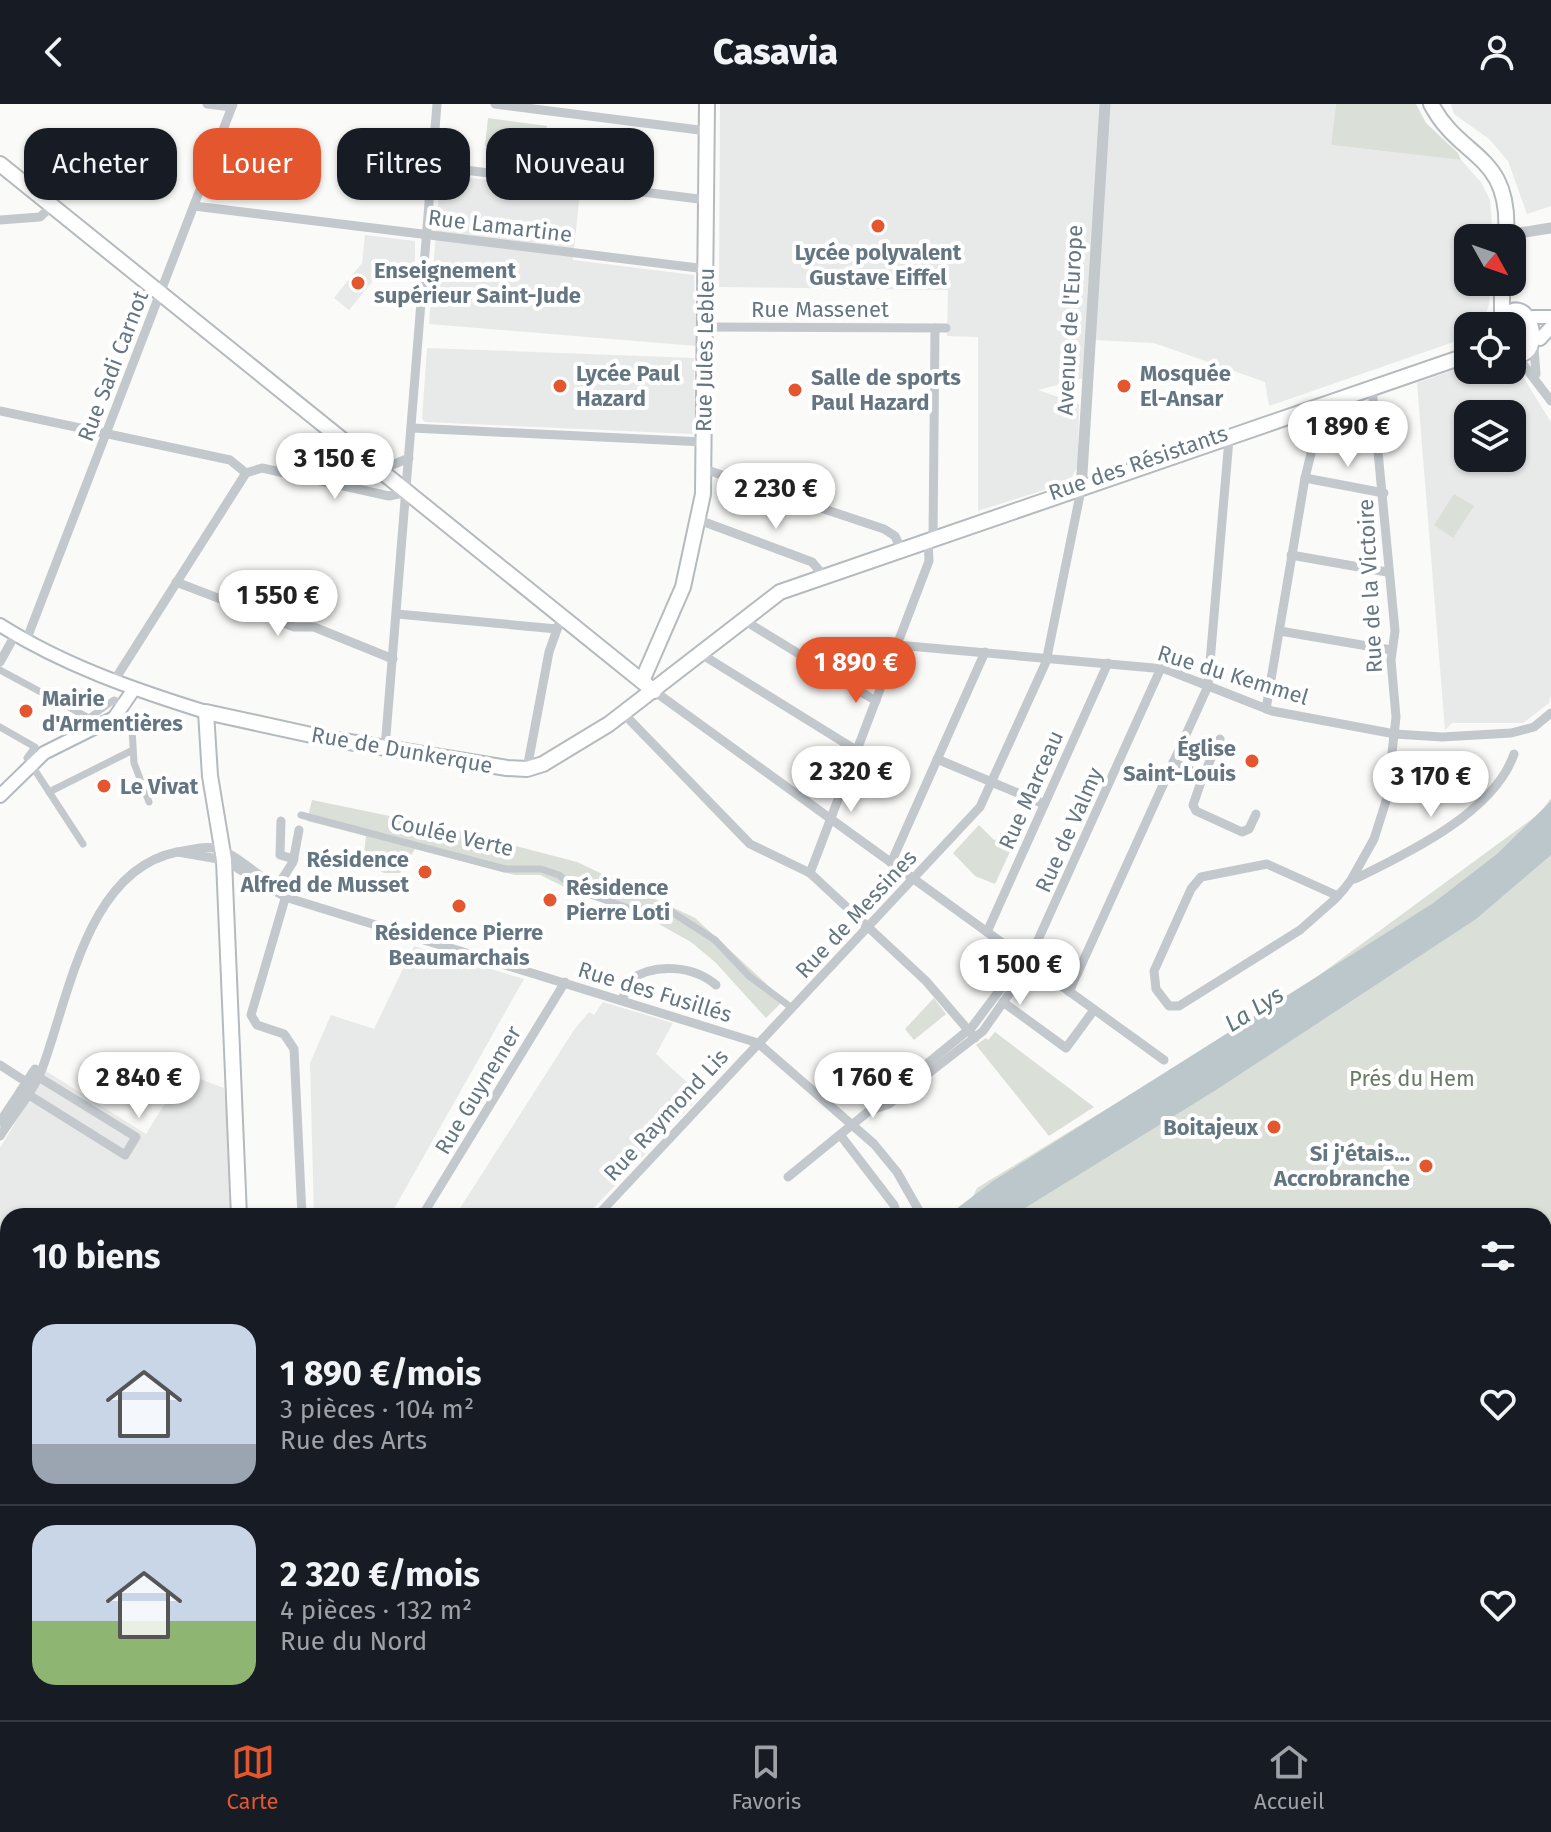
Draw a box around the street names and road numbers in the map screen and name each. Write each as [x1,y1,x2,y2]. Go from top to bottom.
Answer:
street label: Rue Lamartine [426,204,574,248]
street label: Avenue de l'Europe [1052,224,1088,416]
street label: Rue Jules Lebleu [690,268,720,432]
street label: Rue Sadi Carnot [72,287,154,445]
street label: Rue Massenet [751,296,889,323]
street label: Rue des Résistants [1045,420,1231,506]
street label: Rue de la Victoire [1352,498,1388,674]
street label: Rue du Kemmel [1154,639,1312,711]
street label: Rue de Dunkerque [309,721,495,779]
street label: Rue Marceau [993,726,1069,854]
street label: Rue de Valmy [1029,763,1109,897]
street label: Coulée Verte [388,808,516,862]
street label: Rue de Messines [790,844,922,984]
street label: Rue des Fusillés [575,956,735,1028]
street label: Rue Guynemer [429,1020,527,1159]
street label: Rue Raymond Lis [598,1043,734,1187]

